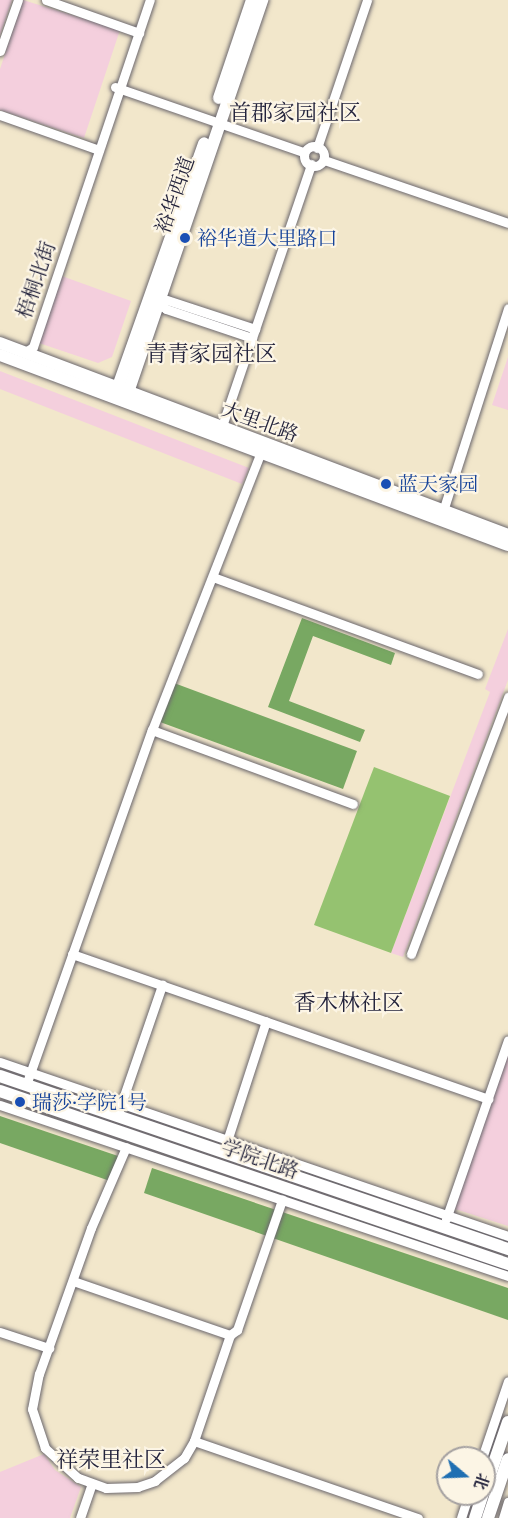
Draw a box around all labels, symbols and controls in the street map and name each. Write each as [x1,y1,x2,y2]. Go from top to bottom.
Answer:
district label: 首郡家园社区 [229,101,361,127]
street label: 裕华西道 [151,153,199,237]
place label: 裕华道大里路口 [197,226,337,250]
marker: 裕华道大里路口 [178,231,192,245]
street label: 梧桐北街 [12,238,60,322]
district label: 青青家园社区 [145,342,277,368]
street label: 大里北路 [218,397,302,447]
place label: 蓝天家园 [398,472,478,496]
marker: 蓝天家园 [379,477,393,491]
district label: 香木林社区 [294,991,404,1017]
place label: 瑞莎·学院1号 [32,1090,147,1114]
marker: 瑞莎·学院1号 [13,1095,27,1109]
street label: 学院北路 [218,1135,302,1183]
north arrow [436,1446,496,1506]
district label: 祥荣里社区 [56,1448,166,1474]
text: 北 [468,1470,494,1492]

